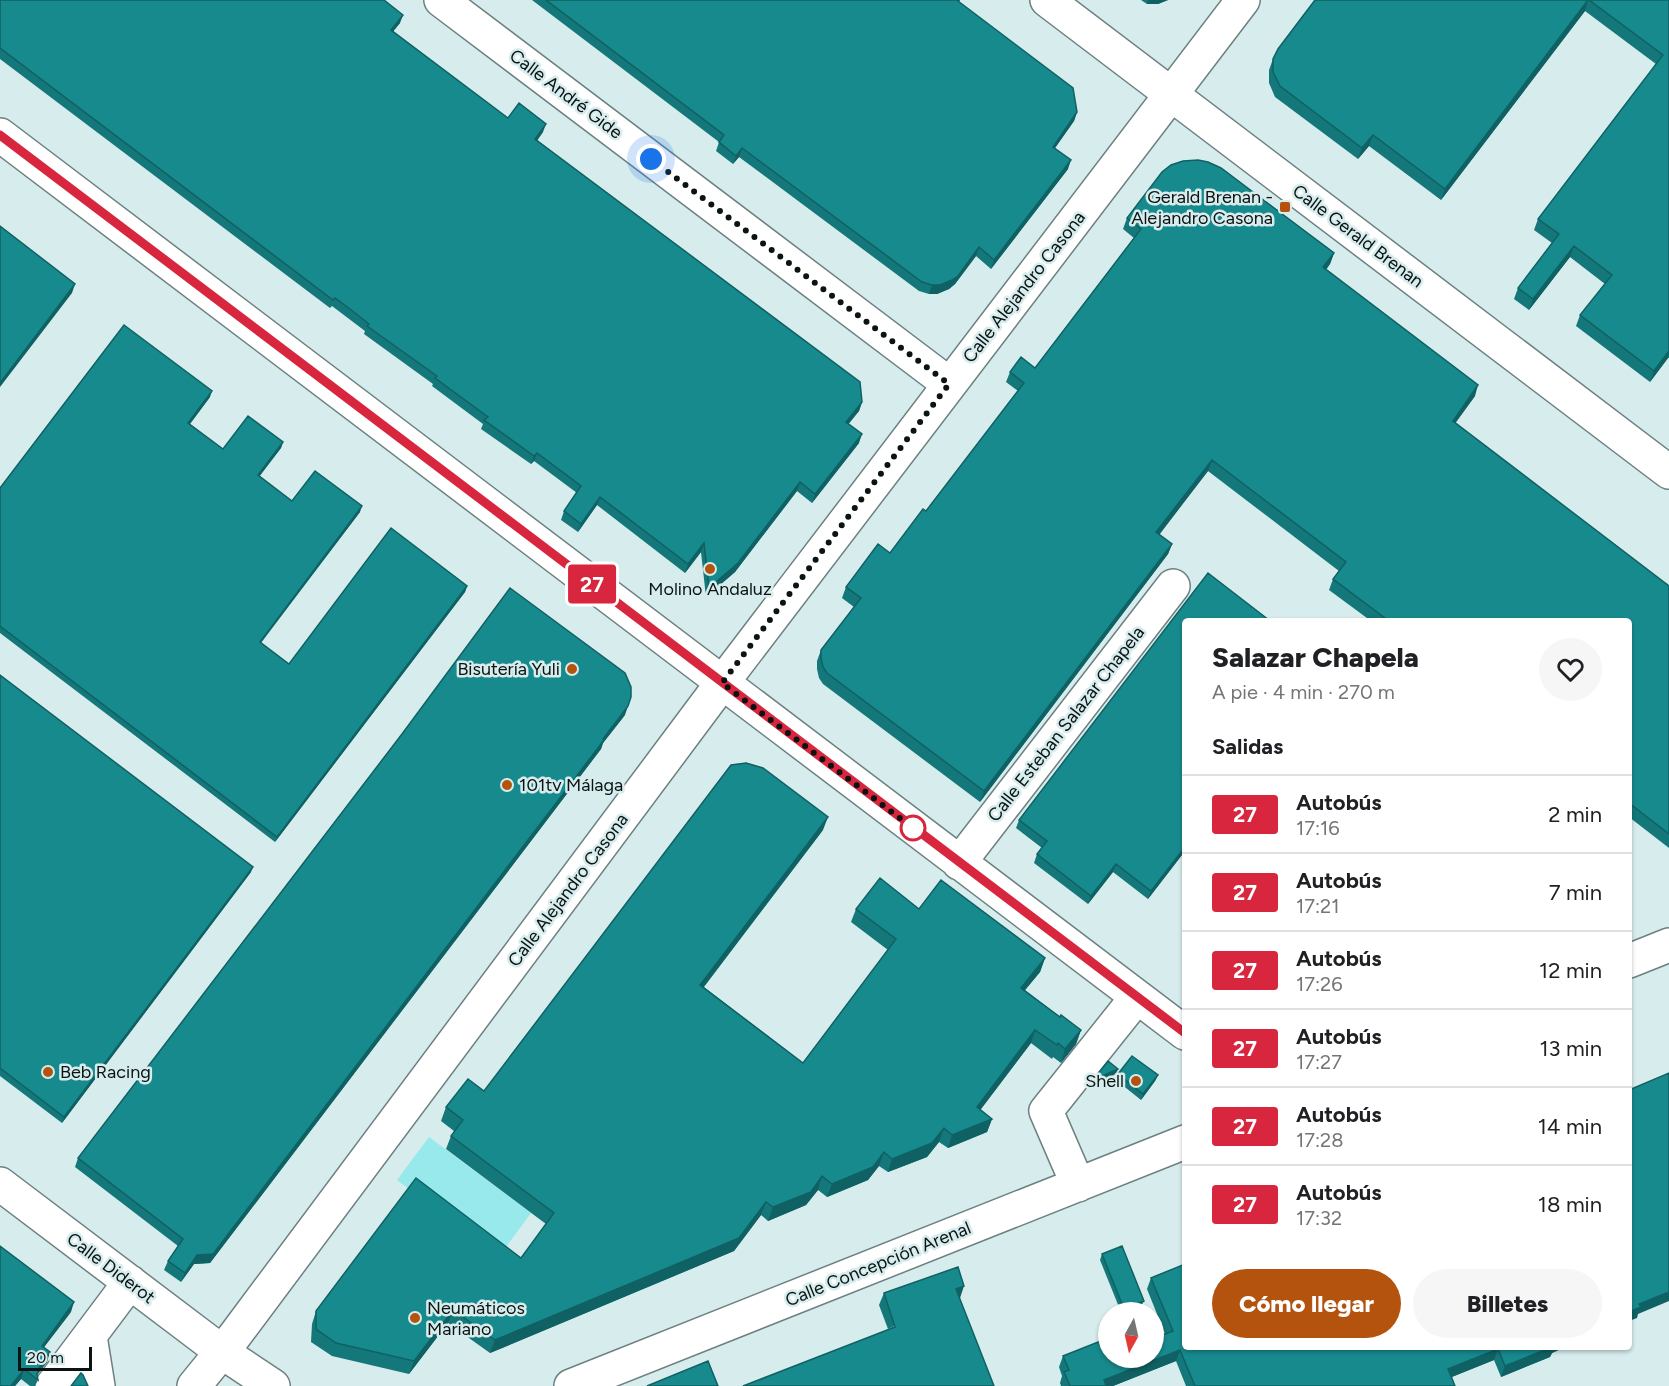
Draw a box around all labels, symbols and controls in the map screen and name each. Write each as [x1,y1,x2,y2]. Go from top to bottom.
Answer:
street label: Calle André Gide [505,44,627,144]
your location [636,144,666,174]
street label: Calle Gerald Brenan [1288,180,1428,292]
place label: Gerald Brenan - Alejandro Casona [1131,186,1273,229]
marker: Gerald Brenan - Alejandro Casona [1278,200,1292,214]
street label: Calle Alejandro Casona [958,207,1090,367]
marker: Molino Andaluz [703,562,717,576]
line badge: 27 [565,564,619,604]
text: 27 [580,572,604,597]
place label: Molino Andaluz [648,578,772,600]
street label: Calle Esteban Salazar Chapela [983,622,1149,826]
button: heart [1539,638,1602,701]
text: Salazar Chapela [1212,640,1419,674]
place label: Bisutería Yuli [457,658,560,680]
marker: Bisutería Yuli [565,662,579,676]
text: A pie · 4 min · 270 m [1212,680,1395,704]
text: Salidas [1212,733,1283,760]
place label: 101tv Málaga [519,774,623,796]
marker: 101tv Málaga [500,778,514,792]
text: Autobús [1296,789,1382,816]
text: 2 min [1548,801,1602,828]
text: 27 [1233,802,1257,827]
street label: Calle Alejandro Casona [503,809,633,971]
unlabelled marker [900,815,926,841]
text: 17:16 [1296,816,1340,840]
text: Autobús [1296,867,1382,894]
text: 7 min [1549,879,1602,906]
text: 27 [1233,880,1257,905]
text: 17:21 [1296,894,1340,918]
text: Autobús [1296,945,1382,972]
text: 12 min [1539,957,1602,984]
text: 27 [1233,958,1257,983]
text: 17:26 [1296,972,1343,996]
text: Autobús [1296,1023,1382,1050]
text: 13 min [1539,1035,1602,1062]
text: 27 [1233,1036,1257,1061]
text: 17:27 [1296,1050,1342,1074]
place label: Beb Racing [60,1061,151,1083]
marker: Beb Racing [41,1065,55,1079]
place label: Shell [1085,1070,1124,1092]
marker: Shell [1129,1074,1143,1088]
text: Autobús [1296,1101,1382,1128]
text: 14 min [1538,1113,1602,1140]
text: 27 [1233,1114,1257,1139]
text: 17:28 [1296,1128,1344,1152]
text: Autobús [1296,1179,1382,1206]
text: 18 min [1538,1191,1602,1218]
text: 27 [1233,1192,1257,1217]
text: 17:32 [1296,1206,1342,1230]
street label: Calle Concepción Arenal [782,1217,974,1311]
street label: Calle Diderot [63,1228,160,1308]
button: Cómo llegar [1212,1269,1401,1338]
button: Billetes [1413,1269,1602,1338]
place label: Neumáticos Mariano [427,1297,525,1340]
north arrow [1098,1302,1164,1368]
map controls [1098,1302,1164,1368]
marker: Neumáticos Mariano [408,1311,422,1325]
scale bar [18,1344,92,1372]
text: 20 m [27,1348,64,1367]

